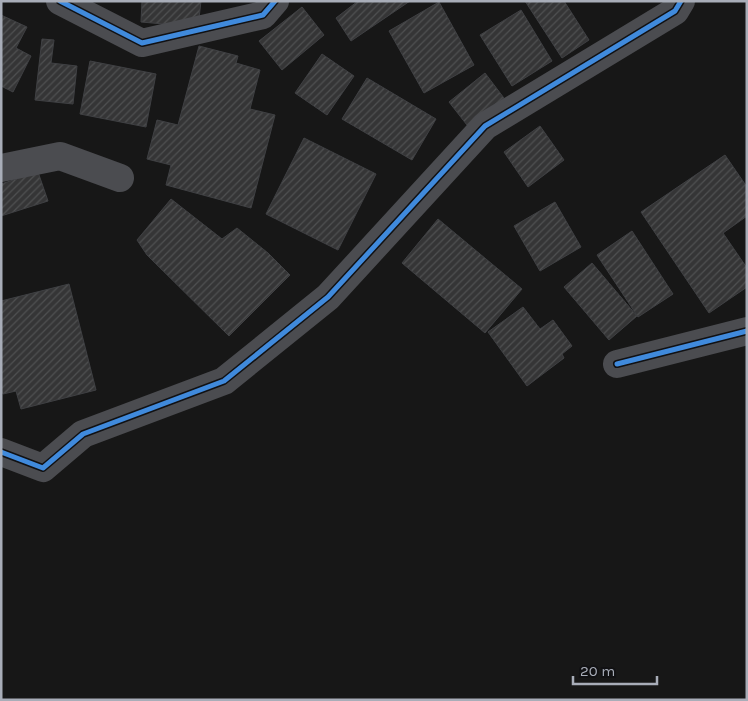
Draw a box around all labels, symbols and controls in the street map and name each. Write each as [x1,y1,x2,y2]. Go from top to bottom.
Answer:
scale bar [573,654,657,686]
text: 20 m [580,662,615,680]

